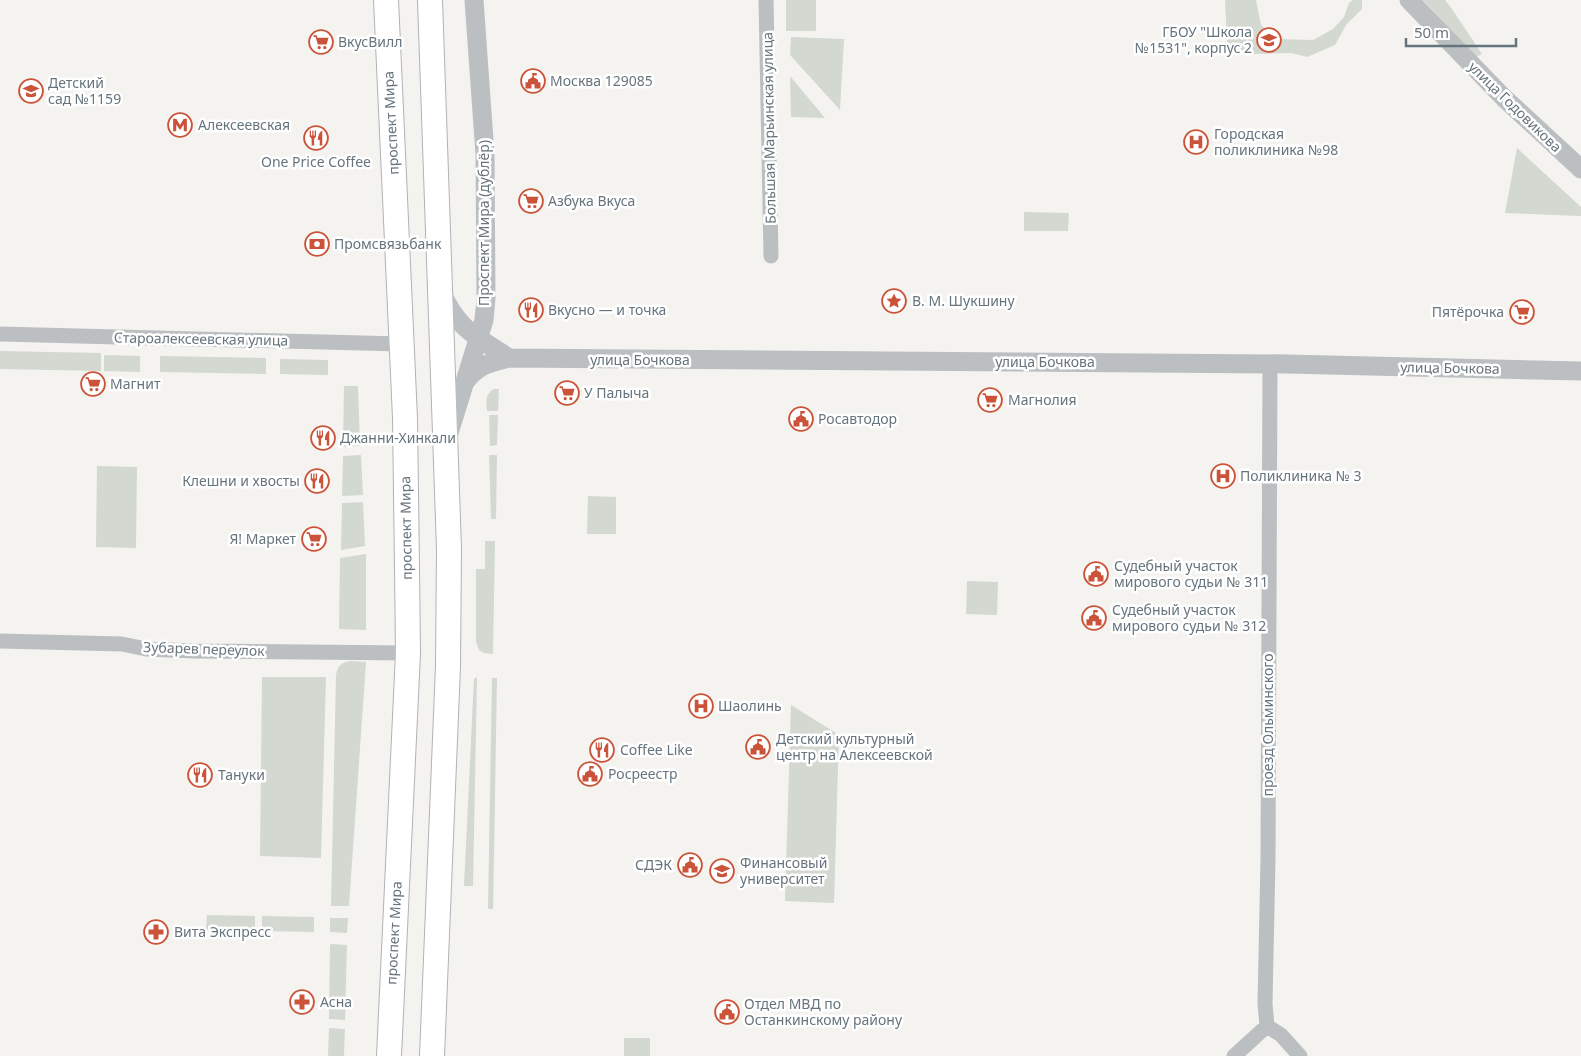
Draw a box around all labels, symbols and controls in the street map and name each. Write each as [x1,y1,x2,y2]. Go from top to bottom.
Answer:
scale bar [1406,15,1516,47]
place label: ГБОУ "Школа №1531", корпус 2 [1135,22,1252,57]
text: 50 m [1414,22,1449,42]
school or university icon: ГБОУ "Школа №1531", корпус 2 [1256,27,1282,53]
supermarket icon: ВкусВилл [308,29,334,55]
place label: ВкусВилл [338,32,402,51]
street label: Большая Марьинская улица [757,32,780,224]
street label: улица Годовикова [1465,57,1566,156]
public building icon: Москва 129085 [520,68,546,94]
street label: проспект Мира [378,71,403,175]
place label: Москва 129085 [550,71,653,90]
place label: Детский сад №1159 [48,73,121,108]
school or university icon: Детский сад №1159 [18,78,44,104]
metro station icon: Алексеевская [167,112,193,138]
place label: Алексеевская [198,115,290,134]
place label: Городская поликлиника №98 [1214,124,1338,159]
restaurant icon: One Price Coffee [303,125,329,151]
hospital icon: Городская поликлиника №98 [1183,129,1209,155]
street label: Проспект Мира (дублёр) [474,140,493,306]
place label: One Price Coffee [261,152,371,171]
supermarket icon: Азбука Вкуса [518,188,544,214]
place label: Азбука Вкуса [548,191,635,210]
bank icon: Промсвязьбанк [304,231,330,257]
place label: Промсвязьбанк [334,234,442,253]
place icon: В. М. Шукшину [881,288,907,314]
place label: В. М. Шукшину [912,291,1015,310]
restaurant icon: Вкусно — и точка [518,297,544,323]
supermarket icon: Пятёрочка [1509,299,1535,325]
place label: Вкусно — и точка [548,300,666,319]
place label: Пятёрочка [1432,302,1504,321]
street label: Староалексеевская улица [114,327,288,350]
street label: улица Бочкова [590,350,690,369]
street label: улица Бочкова [995,352,1095,371]
street label: улица Бочкова [1400,357,1500,378]
supermarket icon: Магнит [80,371,106,397]
place label: Магнит [110,374,161,393]
supermarket icon: У Палыча [554,380,580,406]
place label: У Палыча [584,383,649,402]
supermarket icon: Магнолия [977,387,1003,413]
place label: Магнолия [1008,390,1077,409]
public building icon: Росавтодор [788,406,814,432]
place label: Росавтодор [818,409,897,428]
restaurant icon: Джанни-Хинкали [310,425,336,451]
place label: Джанни-Хинкали [340,428,456,447]
hospital icon: Поликлиника № 3 [1210,463,1236,489]
place label: Поликлиника № 3 [1240,466,1362,485]
restaurant icon: Клешни и хвосты [304,468,330,494]
place label: Клешни и хвосты [182,471,300,490]
street label: проспект Мира [395,476,416,580]
supermarket icon: Я! Маркет [301,526,327,552]
place label: Я! Маркет [229,529,296,548]
place label: Судебный участок мирового судьи № 311 [1114,556,1268,591]
public building icon: Судебный участок мирового судьи № 311 [1083,561,1109,587]
place label: Судебный участок мирового судьи № 312 [1112,600,1266,635]
public building icon: Судебный участок мирового судьи № 312 [1081,605,1107,631]
street label: Зубарев переулок [143,637,266,660]
street label: проезд Ольминского [1258,653,1277,797]
hospital icon: Шаолинь [688,693,714,719]
place label: Шаолинь [718,696,782,715]
place label: Детский культурный центр на Алексеевской [776,729,933,764]
public building icon: Детский культурный центр на Алексеевской [745,734,771,760]
restaurant icon: Coffee Like [589,737,615,763]
place label: Coffee Like [620,740,693,759]
public building icon: Росреестр [577,761,603,787]
restaurant icon: Тануки [187,762,213,788]
place label: Росреестр [608,764,677,783]
place label: Тануки [218,765,265,784]
public building icon: СДЭК [677,852,703,878]
place label: Финансовый университет [740,853,827,888]
place label: СДЭК [635,855,672,874]
school or university icon: Финансовый университет [709,858,735,884]
street label: проспект Мира [381,881,406,985]
pharmacy icon: Вита Экспресс [143,919,169,945]
place label: Вита Экспресс [174,922,271,941]
pharmacy icon: Асна [289,989,315,1015]
place label: Асна [320,992,352,1011]
place label: Отдел МВД по Останкинскому району [744,994,903,1029]
public building icon: Отдел МВД по Останкинскому району [714,999,740,1025]

